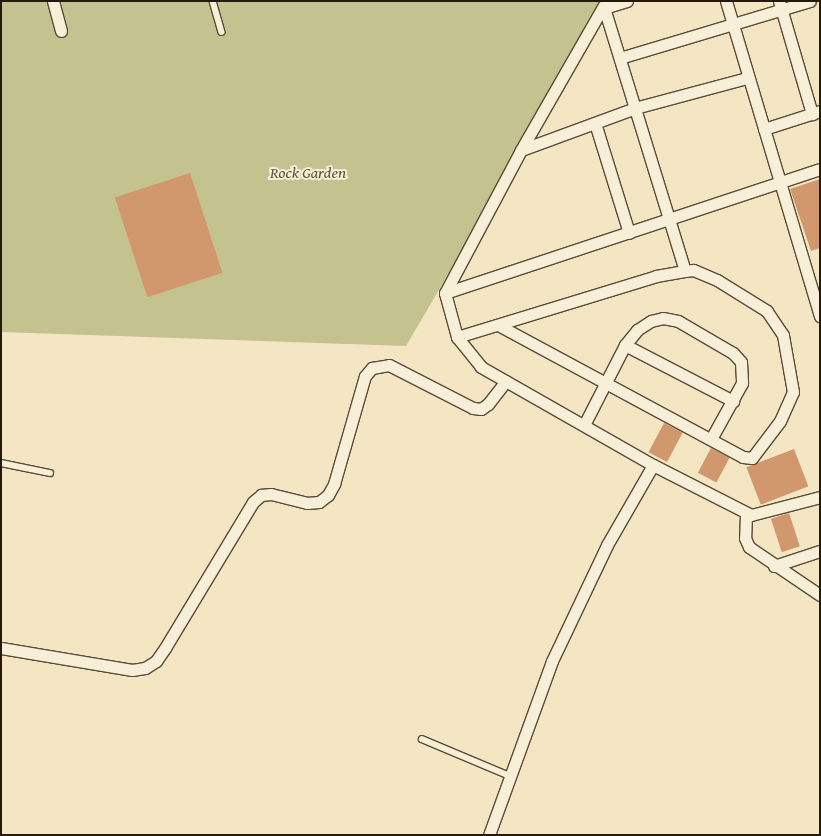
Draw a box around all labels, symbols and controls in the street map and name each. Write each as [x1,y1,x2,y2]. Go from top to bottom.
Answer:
park label: Rock Garden [270,162,346,182]

